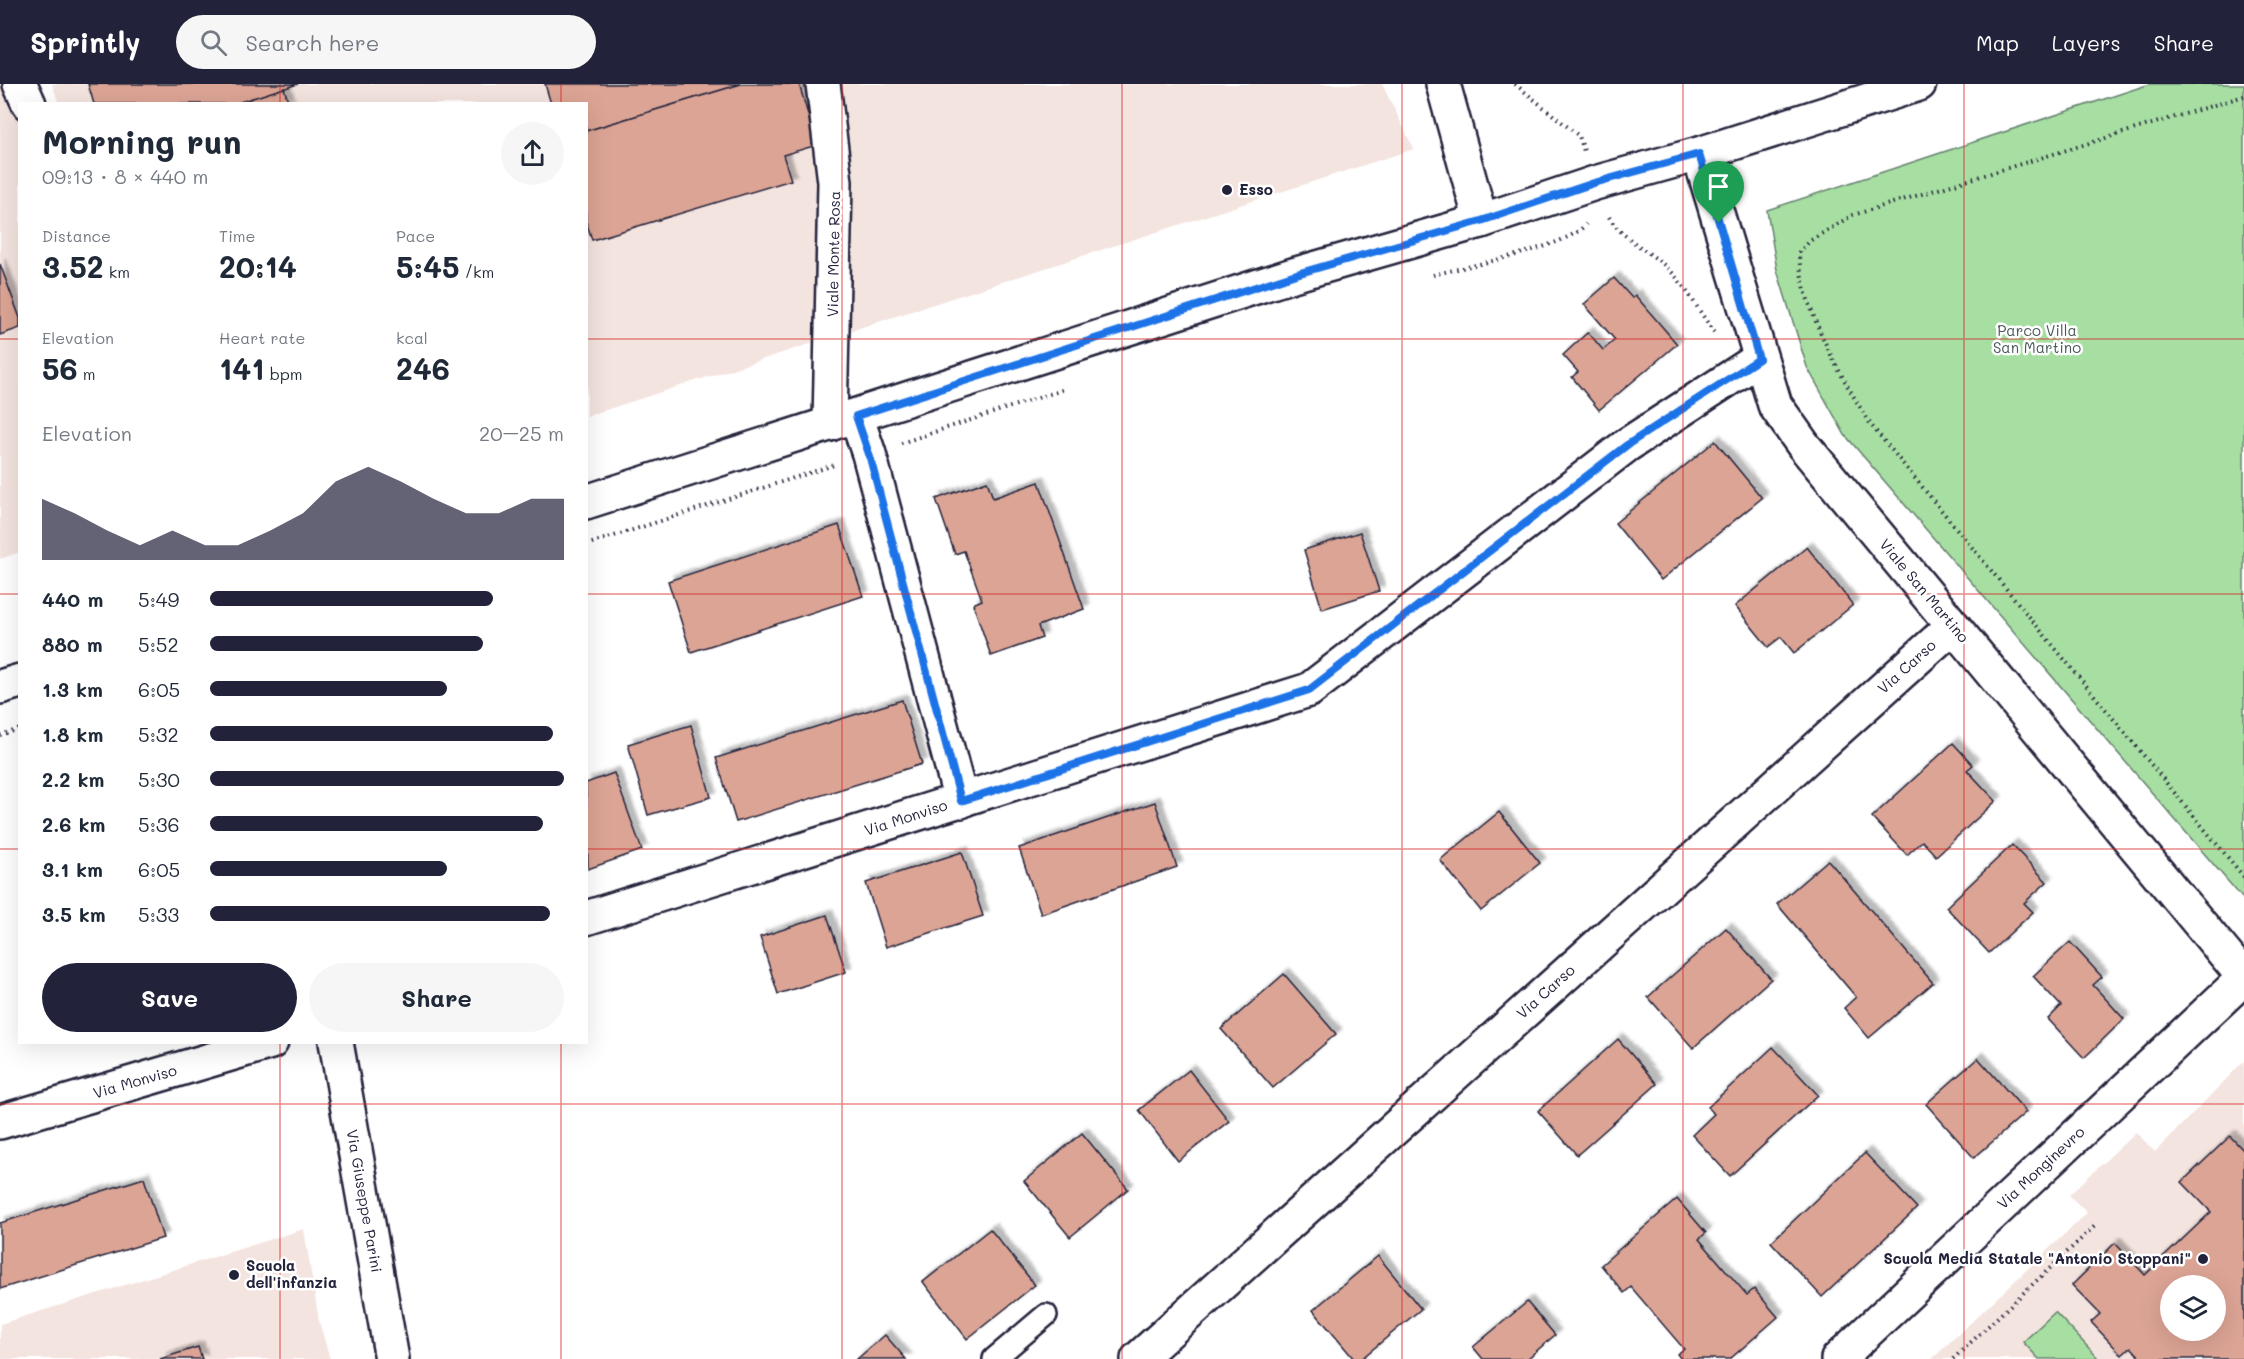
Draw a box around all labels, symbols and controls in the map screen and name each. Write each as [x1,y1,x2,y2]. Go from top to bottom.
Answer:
search box [176,15,596,69]
text: Sprintly [30,24,140,60]
icon: search [197,26,230,59]
text: Search here [245,28,379,57]
text: Map [1976,29,2019,56]
text: Layers [2052,29,2121,56]
text: Share [2154,29,2214,56]
text: Morning run [42,119,242,162]
button: share [501,122,564,185]
pin [1693,161,1744,223]
text: 09:13 · 8 × 440 m [42,163,208,189]
icon: arrive [1702,170,1735,203]
place label: Esso [1239,179,1273,199]
marker: Esso [1220,183,1234,197]
street label: Viale Monte Rosa [822,191,844,317]
text: Distance [42,225,111,246]
text: Time [219,225,255,246]
text: Pace [396,225,435,246]
text: 3.52 [42,246,104,286]
text: 20:14 [219,246,297,286]
text: 5:45 [396,246,460,286]
text: km [104,261,130,282]
text: /km [460,261,494,282]
park label: Parco Villa San Martino [1993,320,2081,357]
text: Elevation [42,327,114,348]
text: Heart rate [219,327,305,348]
text: kcal [396,327,428,348]
text: 56 [42,348,78,388]
text: 141 [219,348,265,388]
text: 246 [396,348,450,388]
text: m [78,363,96,384]
text: bpm [265,363,303,384]
text: Elevation [42,420,132,446]
text: 20–25 m [479,420,564,446]
street label: Viale San Martino [1875,534,1974,646]
text: 440 m [42,586,103,612]
text: 5:49 [138,586,179,612]
text: 880 m [42,631,103,657]
text: 5:52 [138,631,179,657]
street label: Via Carso [1873,635,1940,698]
text: 1.3 km [42,676,103,702]
text: 6:05 [138,676,180,702]
text: 1.8 km [42,721,103,747]
text: 5:32 [138,721,179,747]
text: 2.2 km [42,766,104,792]
text: 5:30 [138,766,180,792]
street label: Via Monviso [862,794,950,840]
text: 2.6 km [42,811,105,837]
text: 5:36 [138,811,180,837]
text: 3.1 km [42,856,103,882]
text: 6:05 [138,856,180,882]
text: 3.5 km [42,901,106,927]
text: 5:33 [138,901,179,927]
street label: Via Carso [1512,960,1579,1023]
button: Save [42,963,297,1032]
button: Share [309,963,564,1032]
street label: Via Monviso [91,1060,179,1103]
street label: Via Monginevro [1992,1121,2088,1213]
street label: Via Giuseppe Parini [343,1128,387,1274]
place label: Scuola Media Statale "Antonio Stoppani" [1883,1248,2191,1268]
marker: Scuola Media Statale "Antonio Stoppani" [2196,1252,2210,1266]
place label: Scuola dell'infanzia [246,1255,337,1292]
marker: Scuola dell'infanzia [227,1268,241,1282]
map controls [2160,1275,2226,1341]
button: layers [2160,1275,2226,1341]

